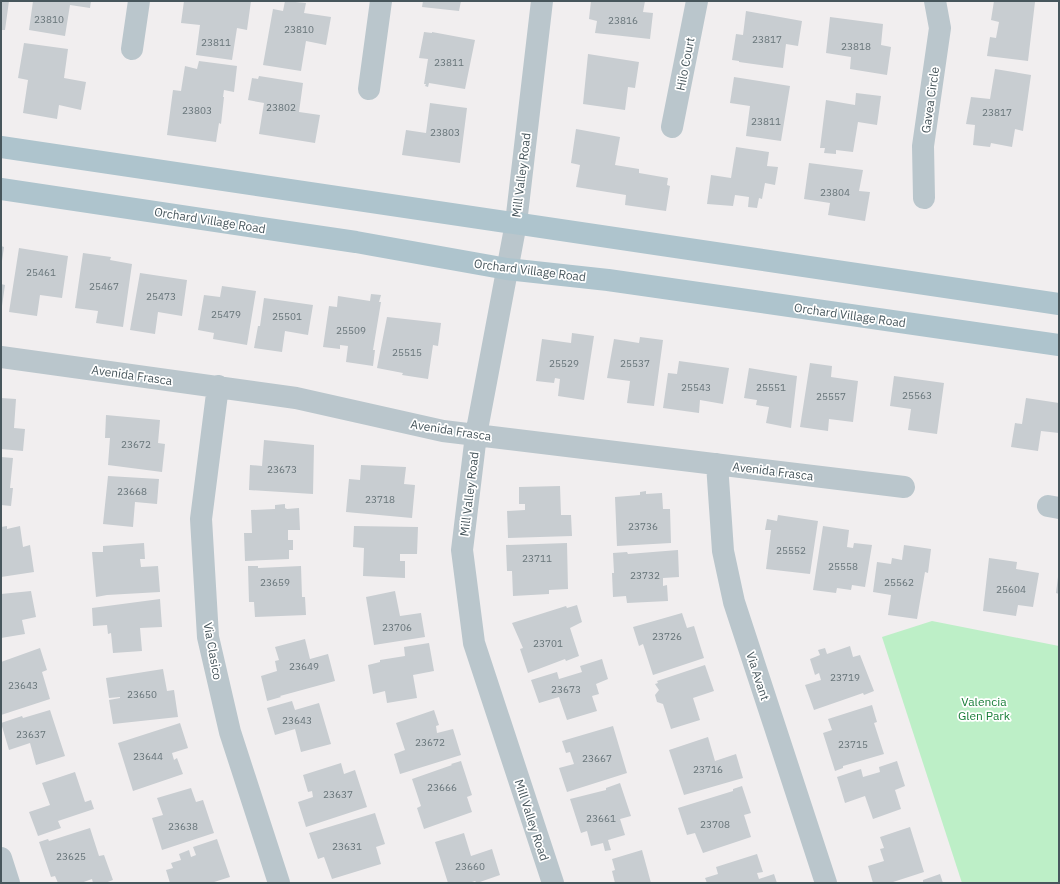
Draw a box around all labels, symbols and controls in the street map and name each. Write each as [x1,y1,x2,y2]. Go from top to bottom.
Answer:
house number: 23810 [34,13,64,26]
house number: 23816 [608,14,638,27]
house number: 23810 [284,23,314,36]
house number: 23817 [752,33,782,46]
house number: 23811 [201,36,231,49]
street label: Hilo Court [672,36,698,92]
house number: 23818 [841,40,871,53]
house number: 23811 [434,56,464,69]
street label: Gavea Circle [918,65,942,134]
house number: 23802 [266,101,296,114]
house number: 23803 [182,104,212,117]
house number: 23817 [982,106,1012,119]
house number: 23811 [751,115,781,128]
house number: 23803 [430,126,460,139]
street label: Mill Valley Road [508,132,534,218]
house number: 23804 [820,186,850,199]
street label: Orchard Village Road [153,204,267,236]
street label: Orchard Village Road [473,256,587,284]
house number: 25461 [26,266,56,279]
house number: 25467 [89,280,119,293]
house number: 25473 [146,290,176,303]
street label: Orchard Village Road [793,300,907,330]
house number: 25479 [211,308,241,321]
house number: 25501 [272,310,302,323]
house number: 25509 [336,324,366,337]
house number: 25515 [392,346,422,359]
house number: 25529 [549,357,579,370]
house number: 25537 [620,357,650,370]
street label: Avenida Frasca [91,362,174,388]
house number: 25543 [681,381,711,394]
house number: 25551 [756,381,786,394]
house number: 25563 [902,389,932,402]
house number: 25557 [816,390,846,403]
street label: Avenida Frasca [410,416,493,444]
house number: 23672 [121,438,151,451]
street label: Mill Valley Road [456,451,482,537]
street label: Avenida Frasca [732,459,815,483]
house number: 23673 [267,463,297,476]
house number: 23668 [117,485,147,498]
house number: 23718 [365,493,395,506]
house number: 23736 [628,520,658,533]
house number: 25552 [776,544,806,557]
house number: 23711 [522,552,552,565]
house number: 25558 [828,560,858,573]
house number: 23732 [630,569,660,582]
house number: 23659 [260,576,290,589]
house number: 25562 [884,576,914,589]
house number: 25604 [996,583,1026,596]
street label: Via Clasico [201,621,225,681]
house number: 23706 [382,621,412,634]
house number: 23726 [652,630,682,643]
house number: 23701 [533,637,563,650]
street label: Via Avant [743,650,773,702]
house number: 23649 [289,660,319,673]
house number: 23719 [830,671,860,684]
house number: 23643 [8,679,38,692]
house number: 23673 [551,683,581,696]
house number: 23650 [127,688,157,701]
park label: Valencia Glen Park [958,694,1011,723]
house number: 23643 [282,714,312,727]
house number: 23637 [16,728,46,741]
house number: 23672 [415,736,445,749]
house number: 23715 [838,738,868,751]
house number: 23644 [133,750,163,763]
house number: 23667 [582,752,612,765]
house number: 23716 [693,763,723,776]
street label: Mill Valley Road [512,777,552,863]
house number: 23666 [427,781,457,794]
house number: 23637 [323,788,353,801]
house number: 23661 [586,812,616,825]
house number: 23708 [700,818,730,831]
house number: 23638 [168,820,198,833]
house number: 23631 [332,840,362,853]
house number: 23625 [56,850,86,863]
house number: 23660 [455,860,485,873]

